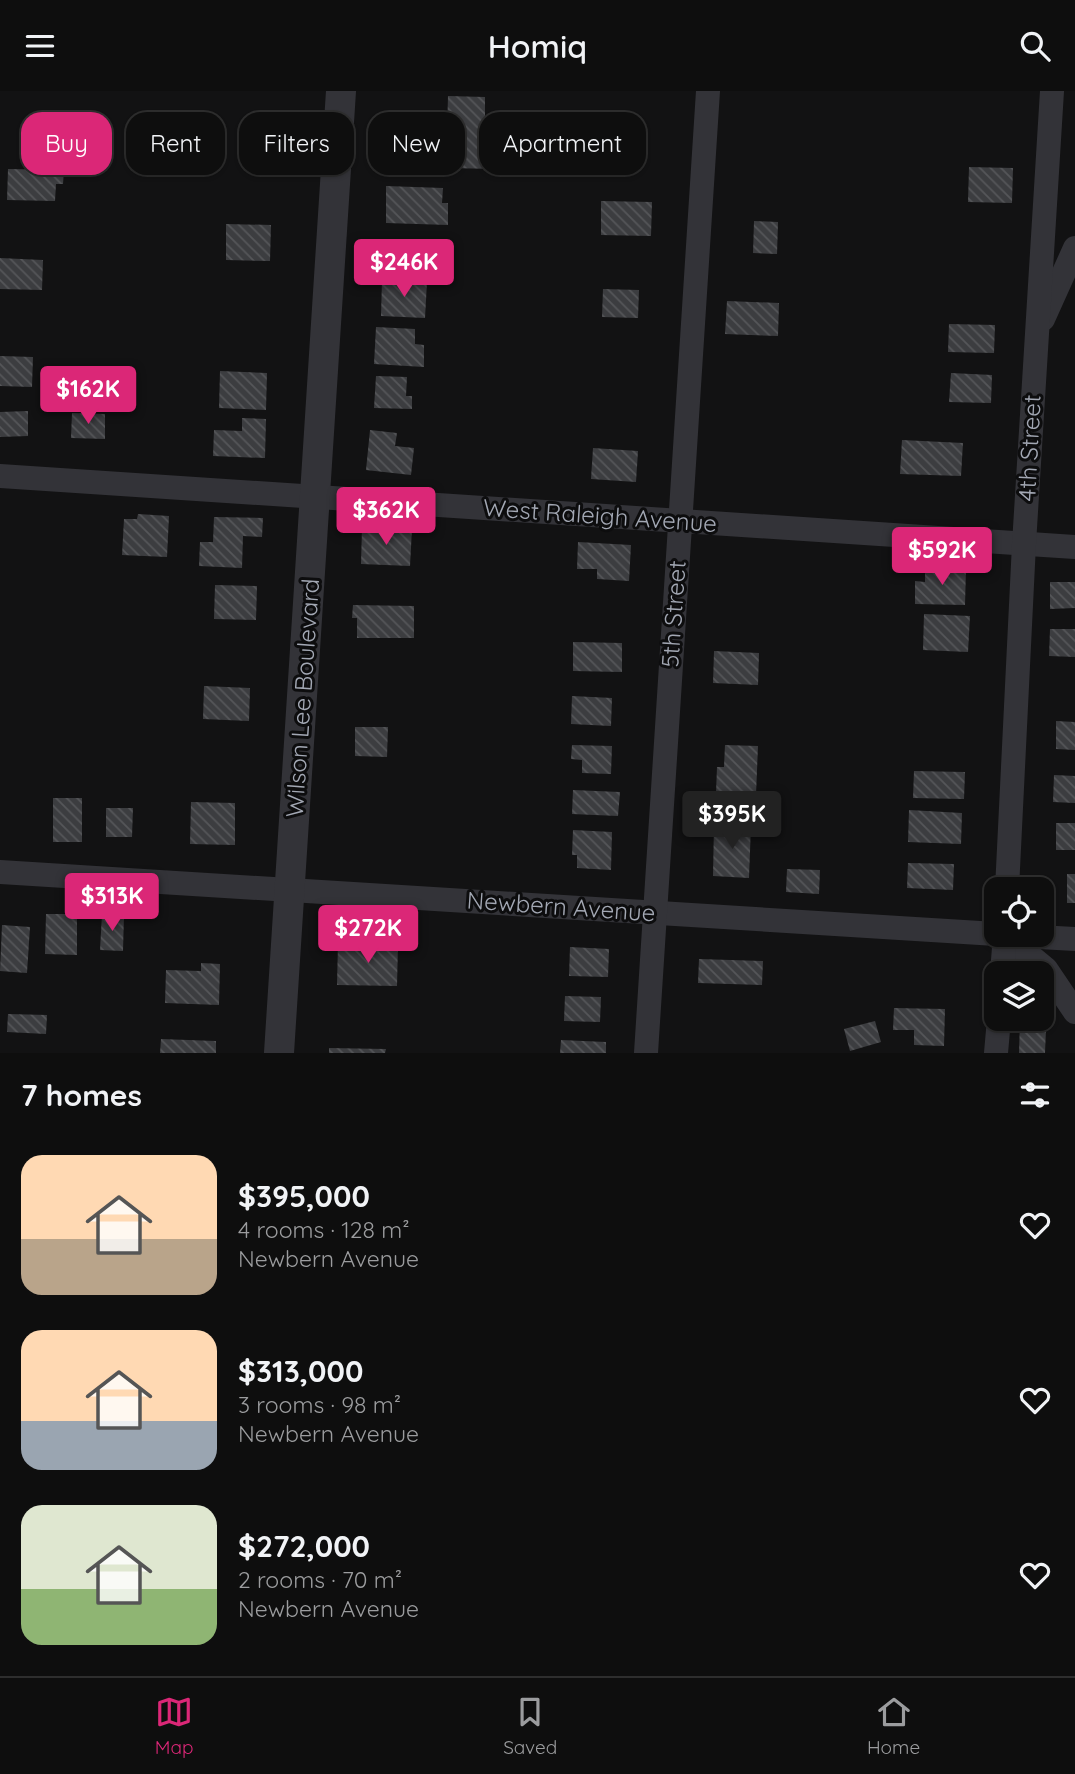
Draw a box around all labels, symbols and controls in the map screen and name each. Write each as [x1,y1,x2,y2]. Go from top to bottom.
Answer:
text: Homiq [488,26,587,66]
icon: menu [21,27,59,65]
icon: search [1016,27,1054,65]
chip: Buy [21,112,112,175]
chip: Rent [126,112,225,175]
chip: Filters [239,112,354,175]
chip: New [368,112,465,175]
chip: Apartment [479,112,646,175]
pin: $246K [355,239,453,299]
text: $246K [370,247,438,276]
pin: $162K [39,367,137,426]
text: $162K [56,374,120,403]
street label: 4th Street [1011,394,1047,502]
pin: $362K [337,487,435,547]
street label: West Raleigh Avenue [482,492,718,538]
text: $362K [353,495,419,524]
pin: $592K [893,527,991,587]
text: $592K [908,535,976,564]
street label: 5th Street [654,560,692,668]
street label: Wilson Lee Boulevard [279,577,325,818]
pin: $395K [683,791,781,851]
text: $395K [698,799,766,828]
pin: $313K [63,873,161,933]
map controls [984,877,1054,1031]
button: locate [984,877,1054,947]
text: $313K [81,881,143,910]
street label: Newbern Avenue [466,884,656,928]
pin: $272K [319,905,417,965]
text: $272K [334,913,402,942]
button: layers [984,961,1054,1031]
text: 7 homes [21,1076,142,1114]
icon: filters [1016,1076,1054,1114]
text: $395,000 [238,1177,370,1215]
icon: home [77,1183,161,1267]
icon: heart [1016,1206,1054,1244]
text: 4 rooms · 128 m² [238,1215,410,1244]
text: Newbern Avenue [238,1244,419,1273]
text: $313,000 [238,1352,363,1390]
icon: home [77,1358,161,1442]
icon: heart [1016,1381,1054,1419]
text: 3 rooms · 98 m² [238,1390,401,1419]
text: Newbern Avenue [238,1419,419,1448]
text: $272,000 [238,1527,370,1565]
icon: home [77,1533,161,1617]
icon: heart [1016,1556,1054,1594]
text: 2 rooms · 70 m² [238,1565,402,1594]
text: Newbern Avenue [238,1594,419,1623]
tab: Map [155,1693,194,1759]
tab: Saved [503,1693,557,1759]
tab: Home [867,1693,920,1759]

